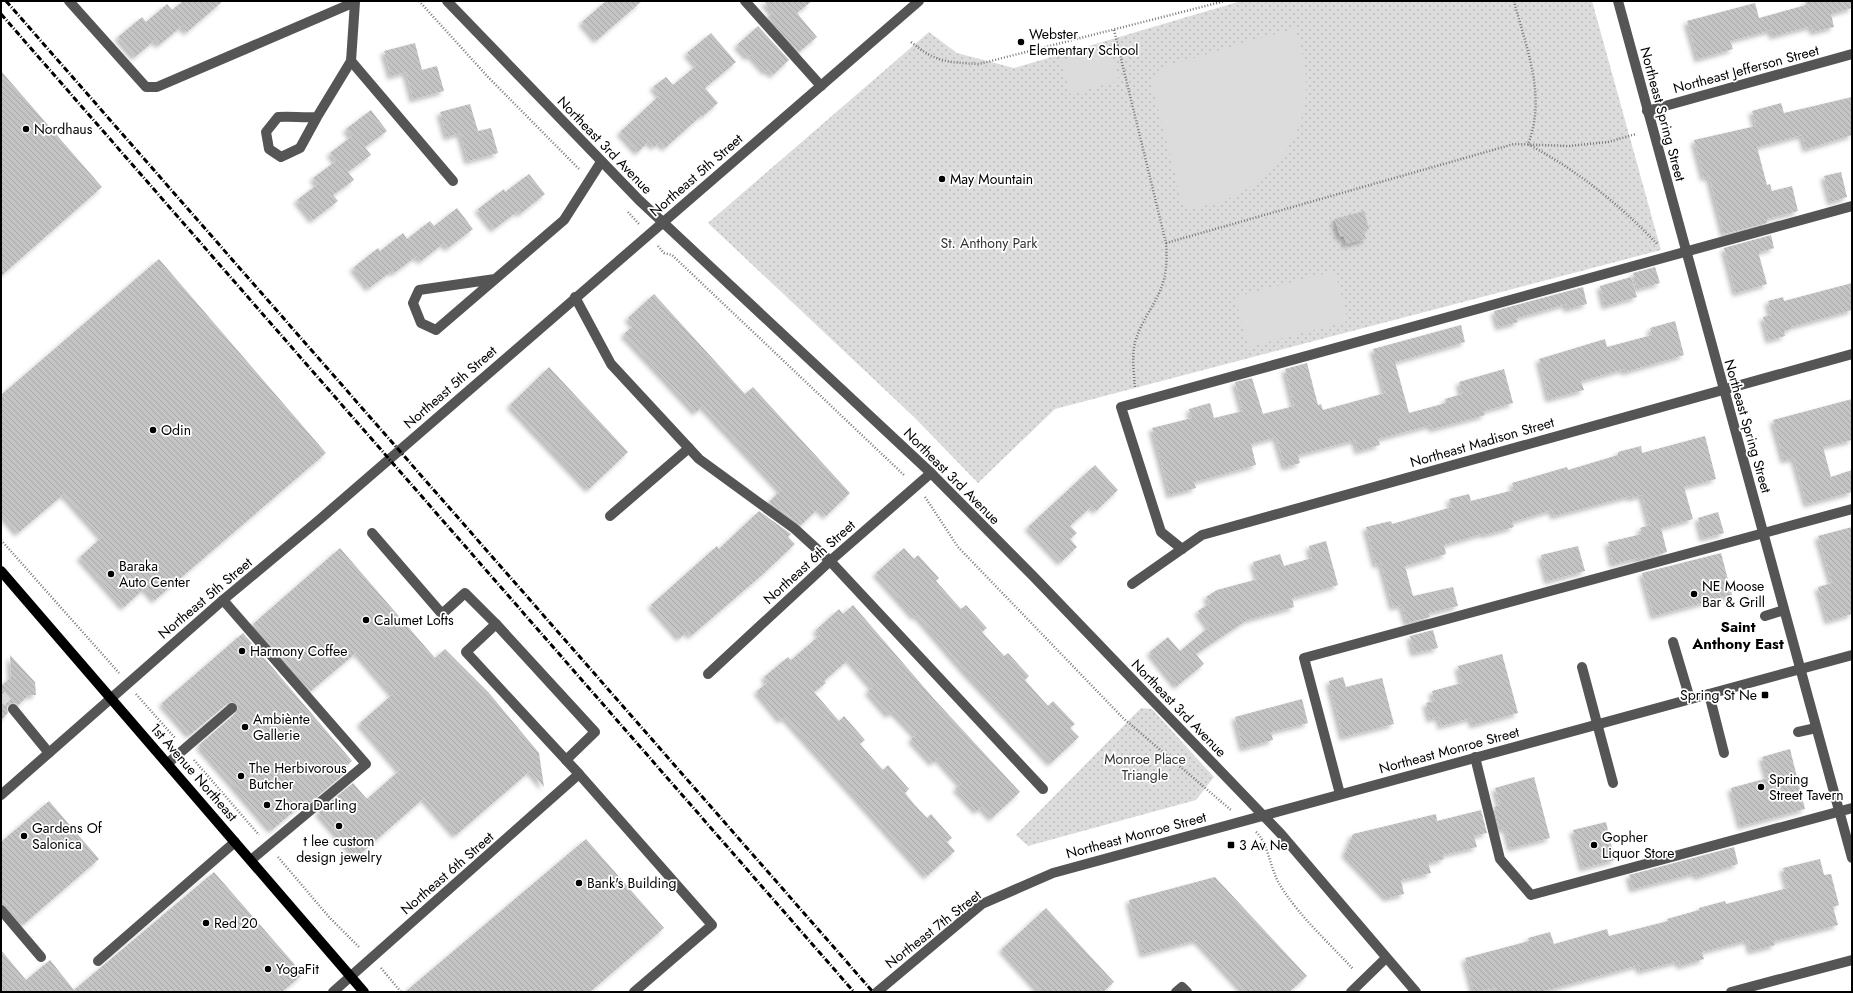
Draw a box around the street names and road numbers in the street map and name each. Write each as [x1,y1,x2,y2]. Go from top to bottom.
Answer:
street label: Northeast Jefferson Street [1671,40,1822,98]
street label: Northeast Spring Street [1635,45,1691,184]
street label: Northeast 3rd Avenue [553,92,657,198]
street label: Northeast 5th Street [645,129,747,221]
street label: Northeast 5th Street [399,341,501,433]
street label: Northeast Spring Street [1719,357,1777,496]
street label: Northeast Madison Street [1408,412,1557,472]
street label: Northeast 3rd Avenue [899,423,1005,529]
street label: Northeast 6th Street [759,515,860,609]
street label: Northeast 5th Street [154,552,257,643]
street label: Northeast 3rd Avenue [1127,655,1231,761]
street label: 1st Avenue Northeast [146,719,243,826]
street label: Northeast Monroe Street [1377,721,1522,778]
street label: Northeast Monroe Street [1064,806,1209,863]
street label: Northeast 6th Street [396,826,498,919]
street label: Northeast 7th Street [881,885,986,973]

